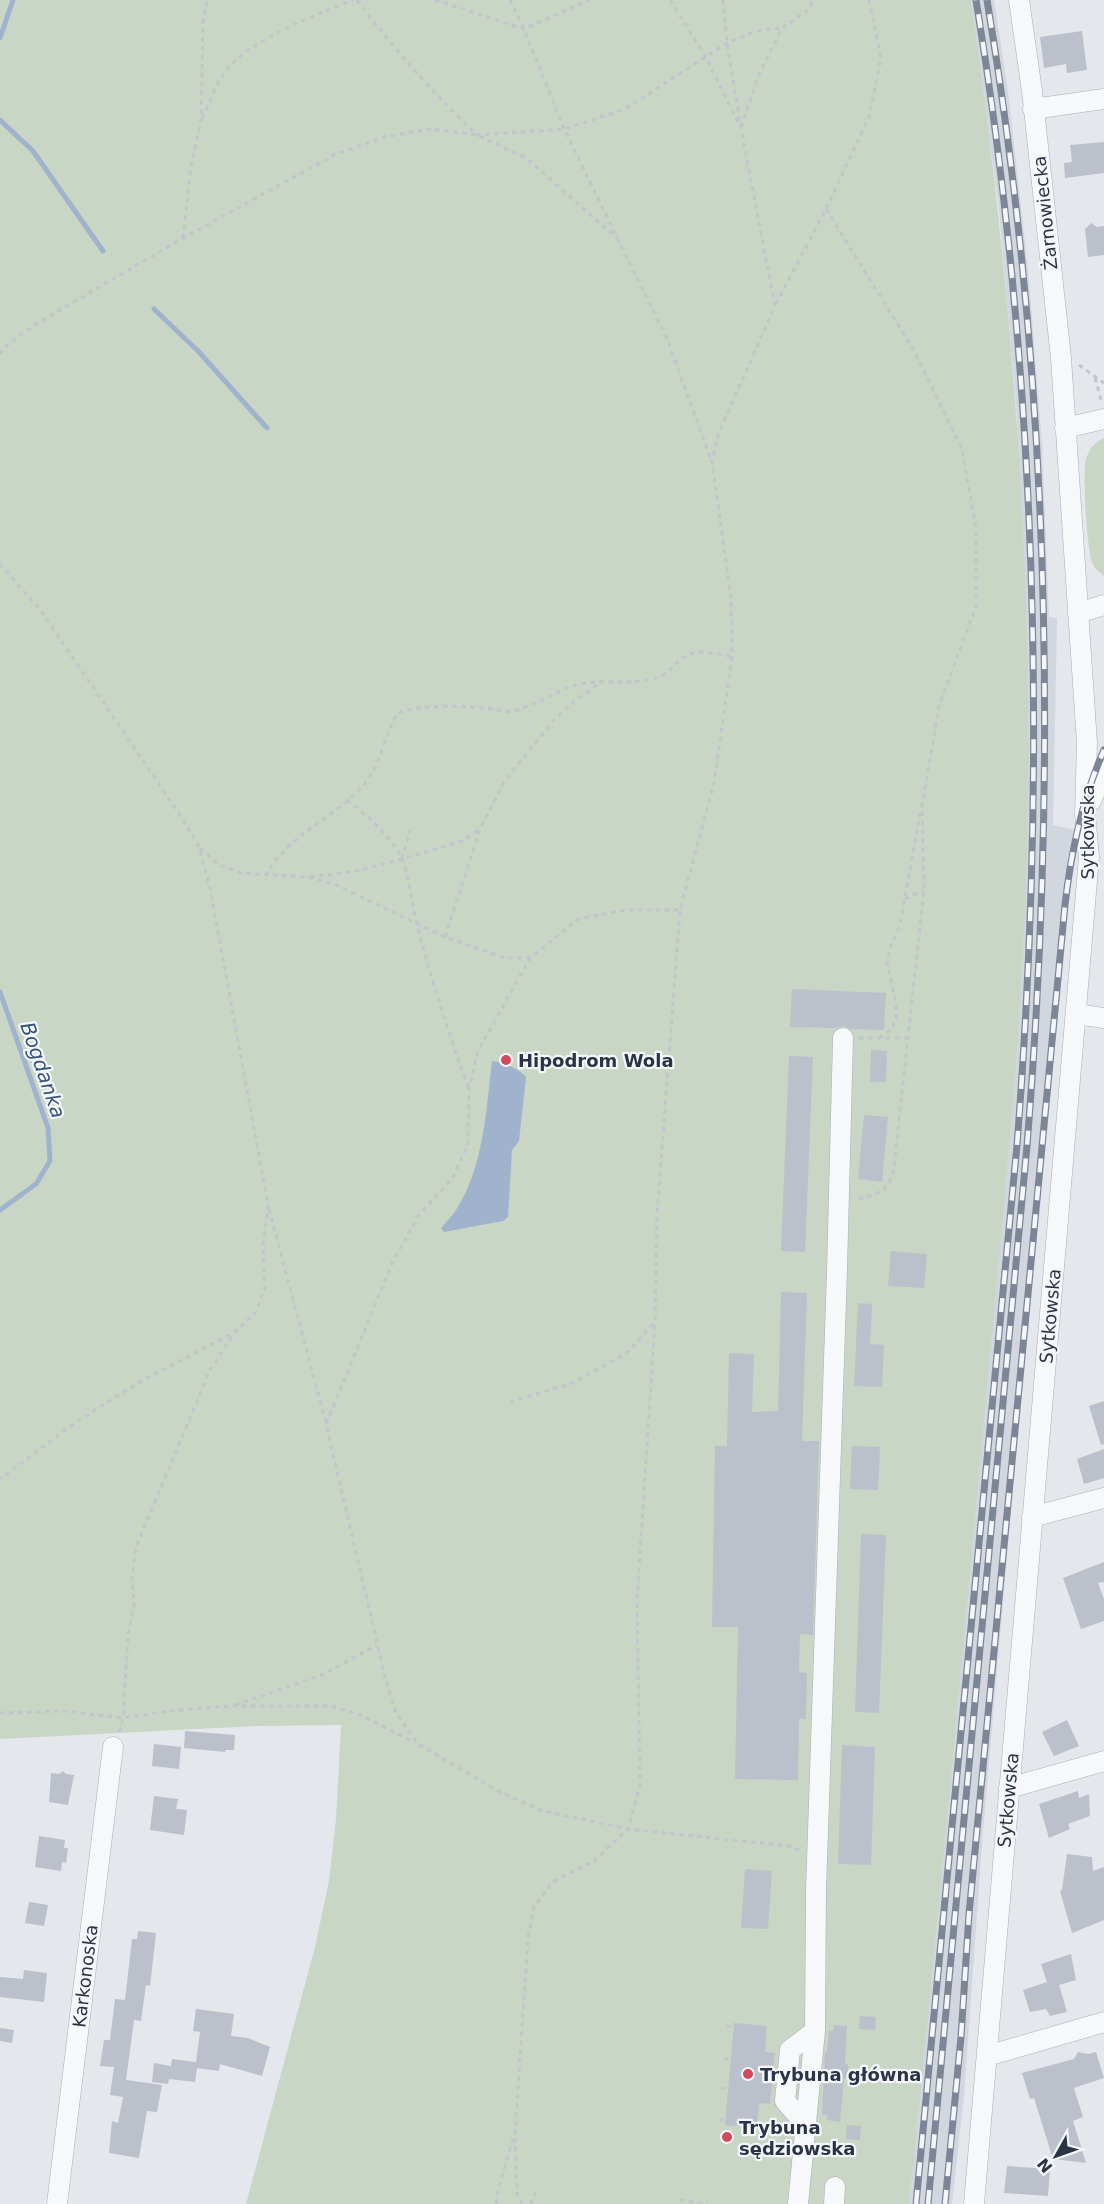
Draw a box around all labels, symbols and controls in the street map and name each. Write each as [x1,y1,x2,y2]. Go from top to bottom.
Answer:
street label: Żarnowiecka [1029,155,1061,271]
street label: Sytkowska [1077,784,1098,880]
water label: Bogdanka [15,1019,71,1121]
place label: Hipodrom Wola [518,1050,674,1071]
marker: Hipodrom Wola [499,1053,513,1067]
street label: Sytkowska [1035,1268,1065,1364]
street label: Sytkowska [993,1752,1023,1848]
street label: Karkonoska [68,1923,102,2029]
place label: Trybuna główna [760,2064,921,2085]
marker: Trybuna główna [741,2067,755,2081]
place label: Trybuna sędziowska [739,2117,855,2159]
north arrow [1026,2126,1086,2186]
marker: Trybuna sędziowska [720,2130,734,2144]
text: N [1033,2154,1056,2177]

